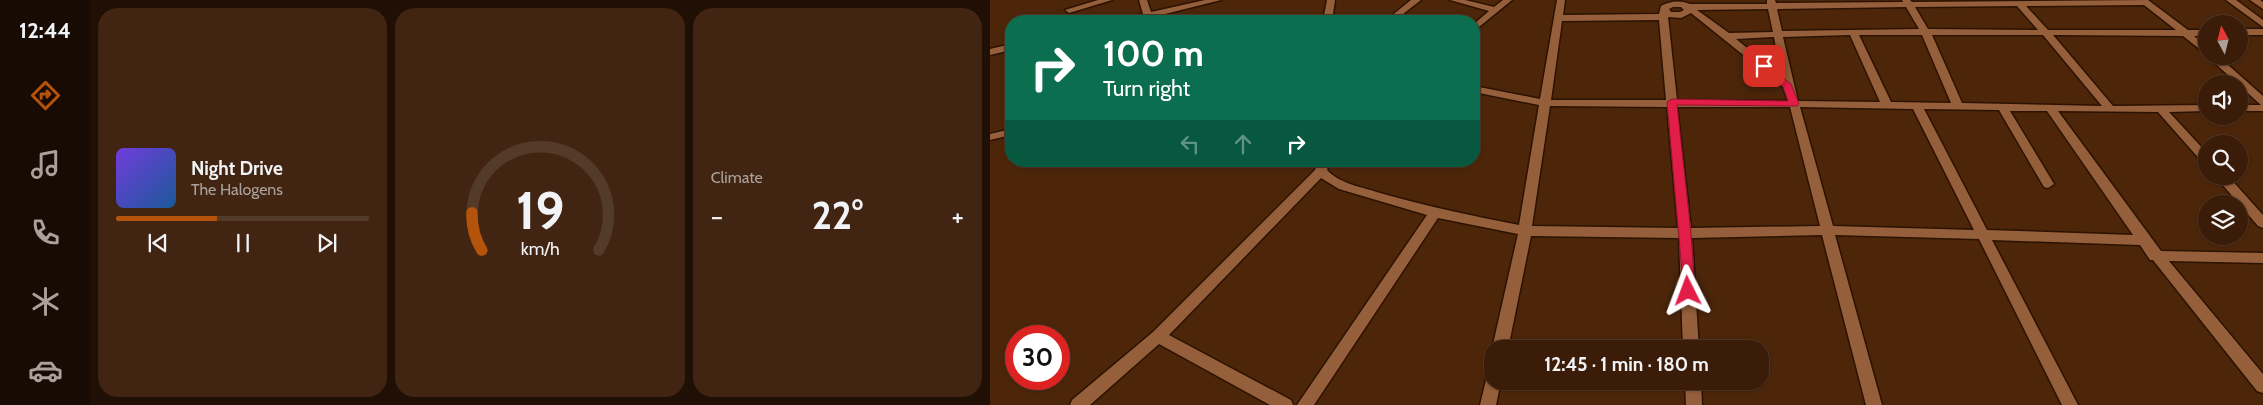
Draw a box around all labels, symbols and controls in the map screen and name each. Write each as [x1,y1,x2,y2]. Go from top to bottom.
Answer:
north arrow [2198,15,2248,65]
map controls [2198,15,2248,245]
text: 12:44 [19,17,71,44]
text: 100 m [1103,32,1204,75]
icon: right [1020,35,1085,100]
pin [1743,45,1785,87]
icon: arrive [1750,52,1778,80]
text: Turn right [1103,75,1190,102]
button: sound [2198,75,2248,125]
icon: directions [28,78,63,113]
icon: left [1176,130,1204,158]
icon: ahead [1229,130,1257,158]
icon: right [1282,130,1310,158]
button: search [2198,135,2248,185]
icon: music [28,147,63,182]
text: Night Drive [191,157,283,180]
text: Climate [711,168,763,187]
text: 19 [516,179,564,242]
text: The Halogens [191,180,283,199]
text: 22° [812,192,863,239]
button: layers [2198,195,2248,245]
text: − [711,199,723,233]
text: + [952,199,964,233]
icon: phone [28,215,63,250]
icon: previous [144,229,172,257]
icon: pause [229,229,257,257]
icon: next [313,229,341,257]
text: km/h [520,238,560,259]
position arrow [1661,264,1713,316]
icon: climate [28,284,63,319]
speed limit sign: 30 [1005,325,1070,390]
icon: car [28,353,63,388]
text: 12:45 · 1 min · 180 m [1544,353,1709,376]

